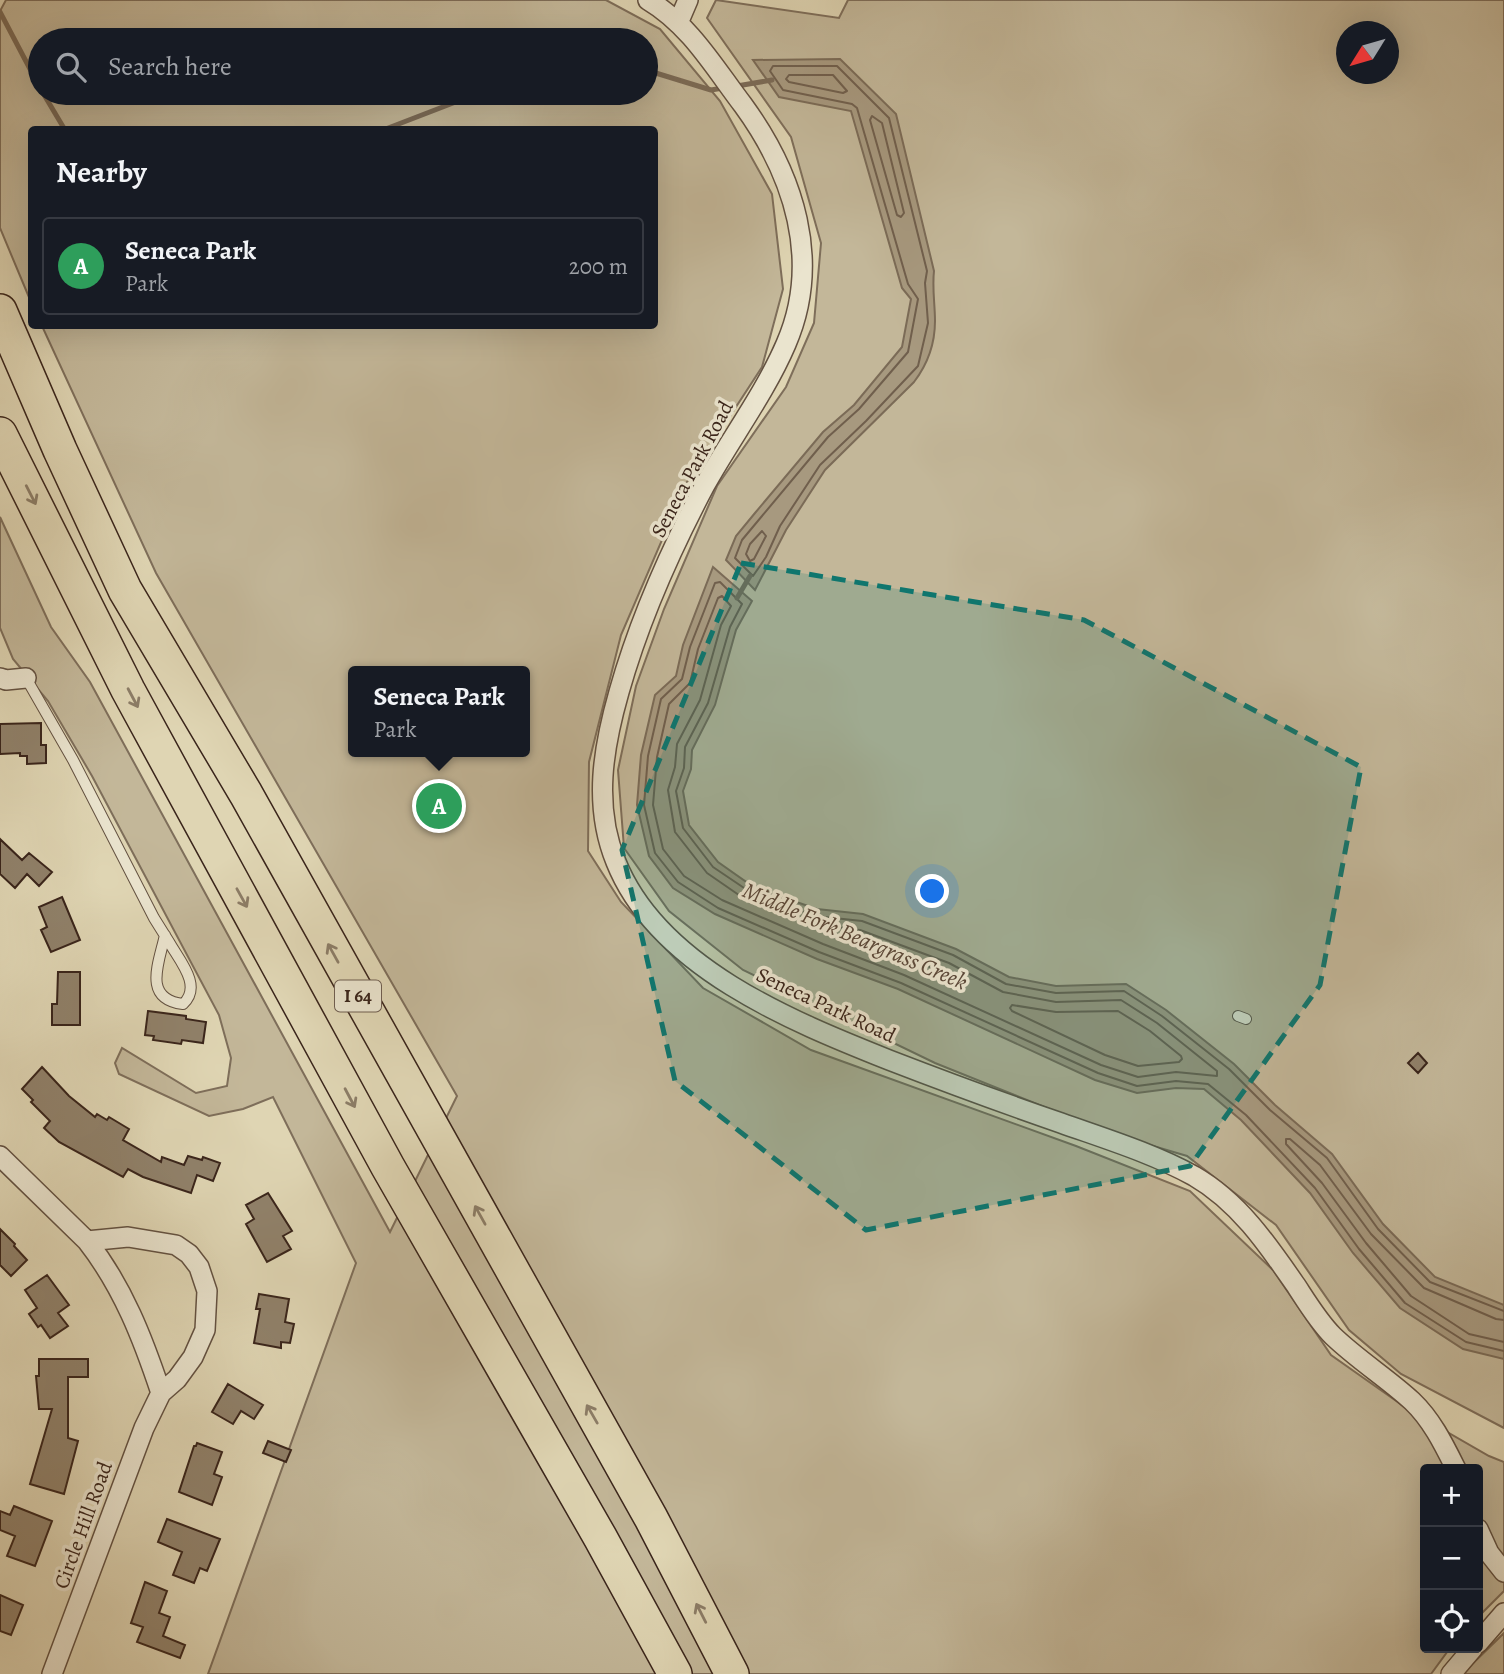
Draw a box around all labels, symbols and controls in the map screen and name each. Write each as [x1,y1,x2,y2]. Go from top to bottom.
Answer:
north arrow [1336,21,1399,84]
search box [28,28,658,105]
icon: search [52,48,90,86]
text: Search here [108,49,232,84]
text: Nearby [56,152,147,192]
text: Seneca Park [125,233,256,268]
text: A [74,251,88,282]
text: 200 m [569,251,628,282]
text: Park [125,268,168,299]
street label: Seneca Park Road [644,395,740,542]
one-way arrow [24,484,38,505]
popup [348,666,530,757]
text: Seneca Park [373,679,505,714]
one-way arrow [126,687,140,708]
text: Park [373,714,417,745]
pin: A [416,780,462,832]
your location [915,874,949,908]
water label: Middle Fork Beargrass Creek [738,875,972,997]
one-way arrow [235,887,249,907]
one-way arrow [326,943,340,963]
street label: Seneca Park Road [752,960,901,1050]
road number: I 64 [335,980,381,1012]
one-way arrow [344,1087,357,1108]
one-way arrow [473,1206,487,1226]
one-way arrow [585,1404,599,1424]
street label: Circle Hill Road [47,1457,119,1593]
map controls [1420,1464,1483,1653]
button: + [1420,1464,1483,1527]
button: − [1420,1527,1483,1590]
button: locate [1420,1590,1483,1653]
one-way arrow [693,1604,707,1624]

